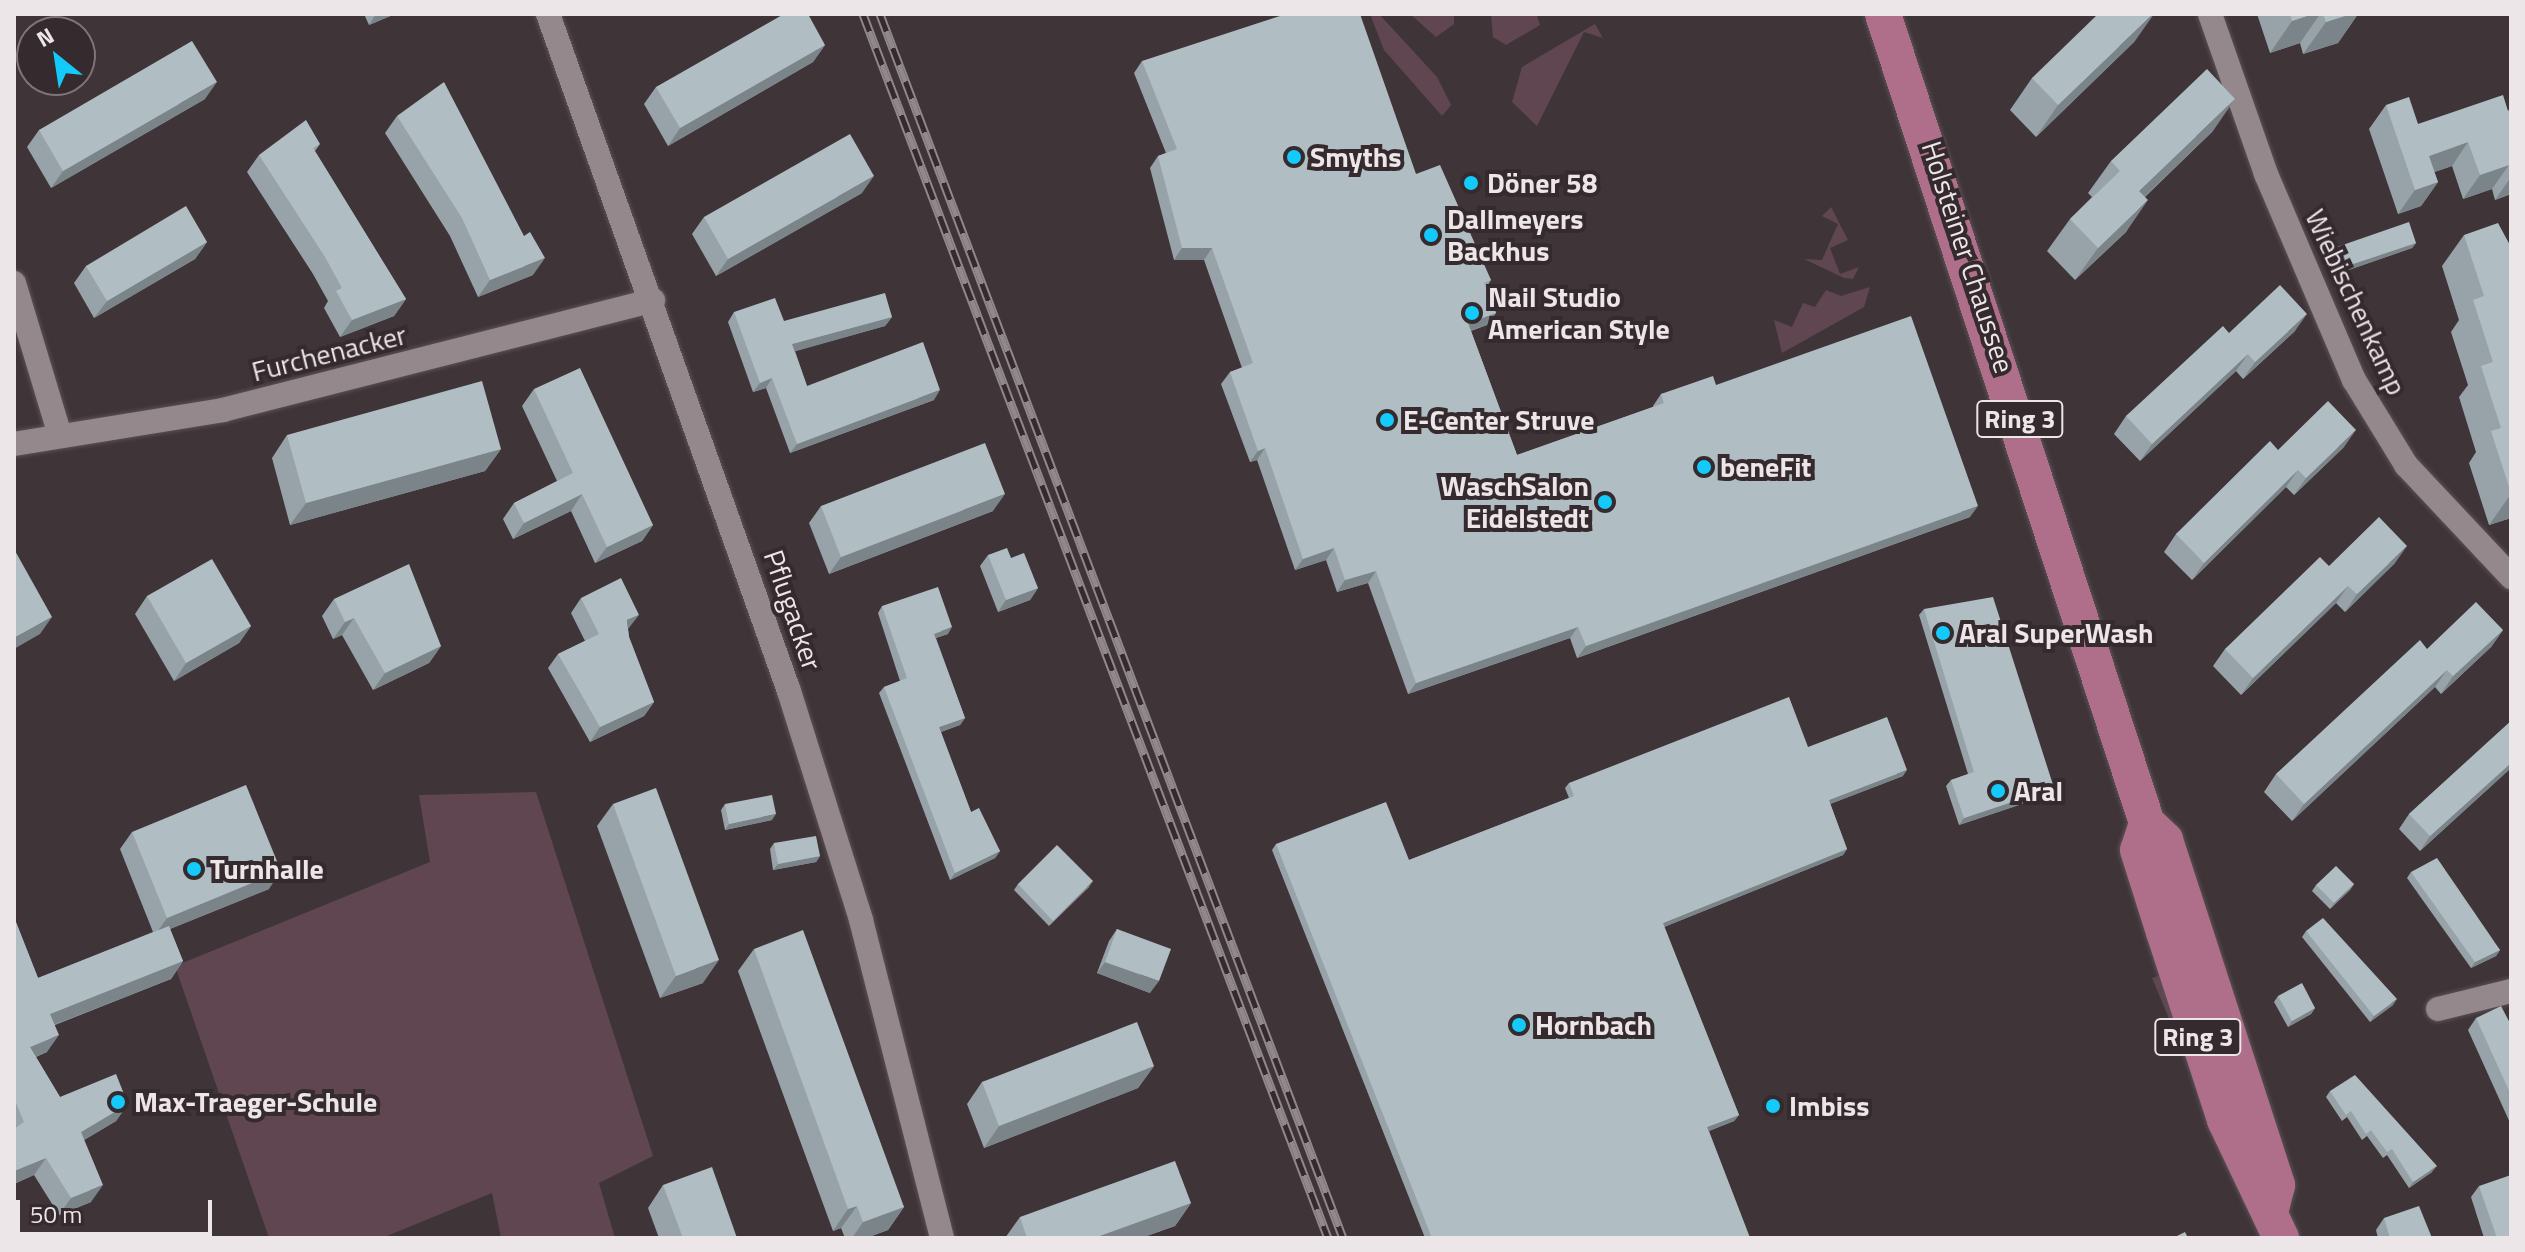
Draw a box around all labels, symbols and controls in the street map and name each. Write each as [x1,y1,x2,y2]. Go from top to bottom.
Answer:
north arrow [16,16,96,96]
text: N [30,18,60,55]
street label: Holsteiner Chaussee [1915,137,2021,377]
place label: Smyths [1310,140,1401,174]
marker: Smyths [1285,148,1303,166]
place label: Döner 58 [1487,166,1597,200]
marker: Döner 58 [1462,174,1480,192]
place label: Dallmeyers Backhus [1447,202,1584,268]
street label: Wiebischenkamp [2298,204,2414,400]
marker: Dallmeyers Backhus [1422,226,1440,244]
place label: Nail Studio American Style [1488,280,1670,346]
marker: Nail Studio American Style [1463,304,1481,322]
street label: Furchenacker [248,318,410,388]
road number: Ring 3 [1976,397,2064,441]
place label: E-Center Struve [1403,403,1595,437]
marker: E-Center Struve [1378,411,1396,429]
place label: beneFit [1720,450,1812,484]
marker: beneFit [1695,458,1713,476]
place label: WaschSalon Eidelstedt [1441,469,1589,535]
marker: WaschSalon Eidelstedt [1596,493,1614,511]
street label: Pflugacker [757,546,829,674]
place label: Aral SuperWash [1959,616,2154,650]
marker: Aral SuperWash [1934,624,1952,642]
place label: Aral [2014,774,2063,808]
marker: Aral [1989,782,2007,800]
place label: Turnhalle [210,852,324,886]
marker: Turnhalle [185,860,203,878]
place label: Hornbach [1535,1008,1652,1042]
road number: Ring 3 [2154,1015,2242,1059]
marker: Hornbach [1510,1016,1528,1034]
place label: Max-Traeger-Schule [134,1085,377,1119]
place label: Imbiss [1789,1089,1869,1123]
marker: Max-Traeger-Schule [109,1093,127,1111]
marker: Imbiss [1764,1097,1782,1115]
scale bar [20,1184,216,1234]
text: 50 m [30,1196,82,1232]

